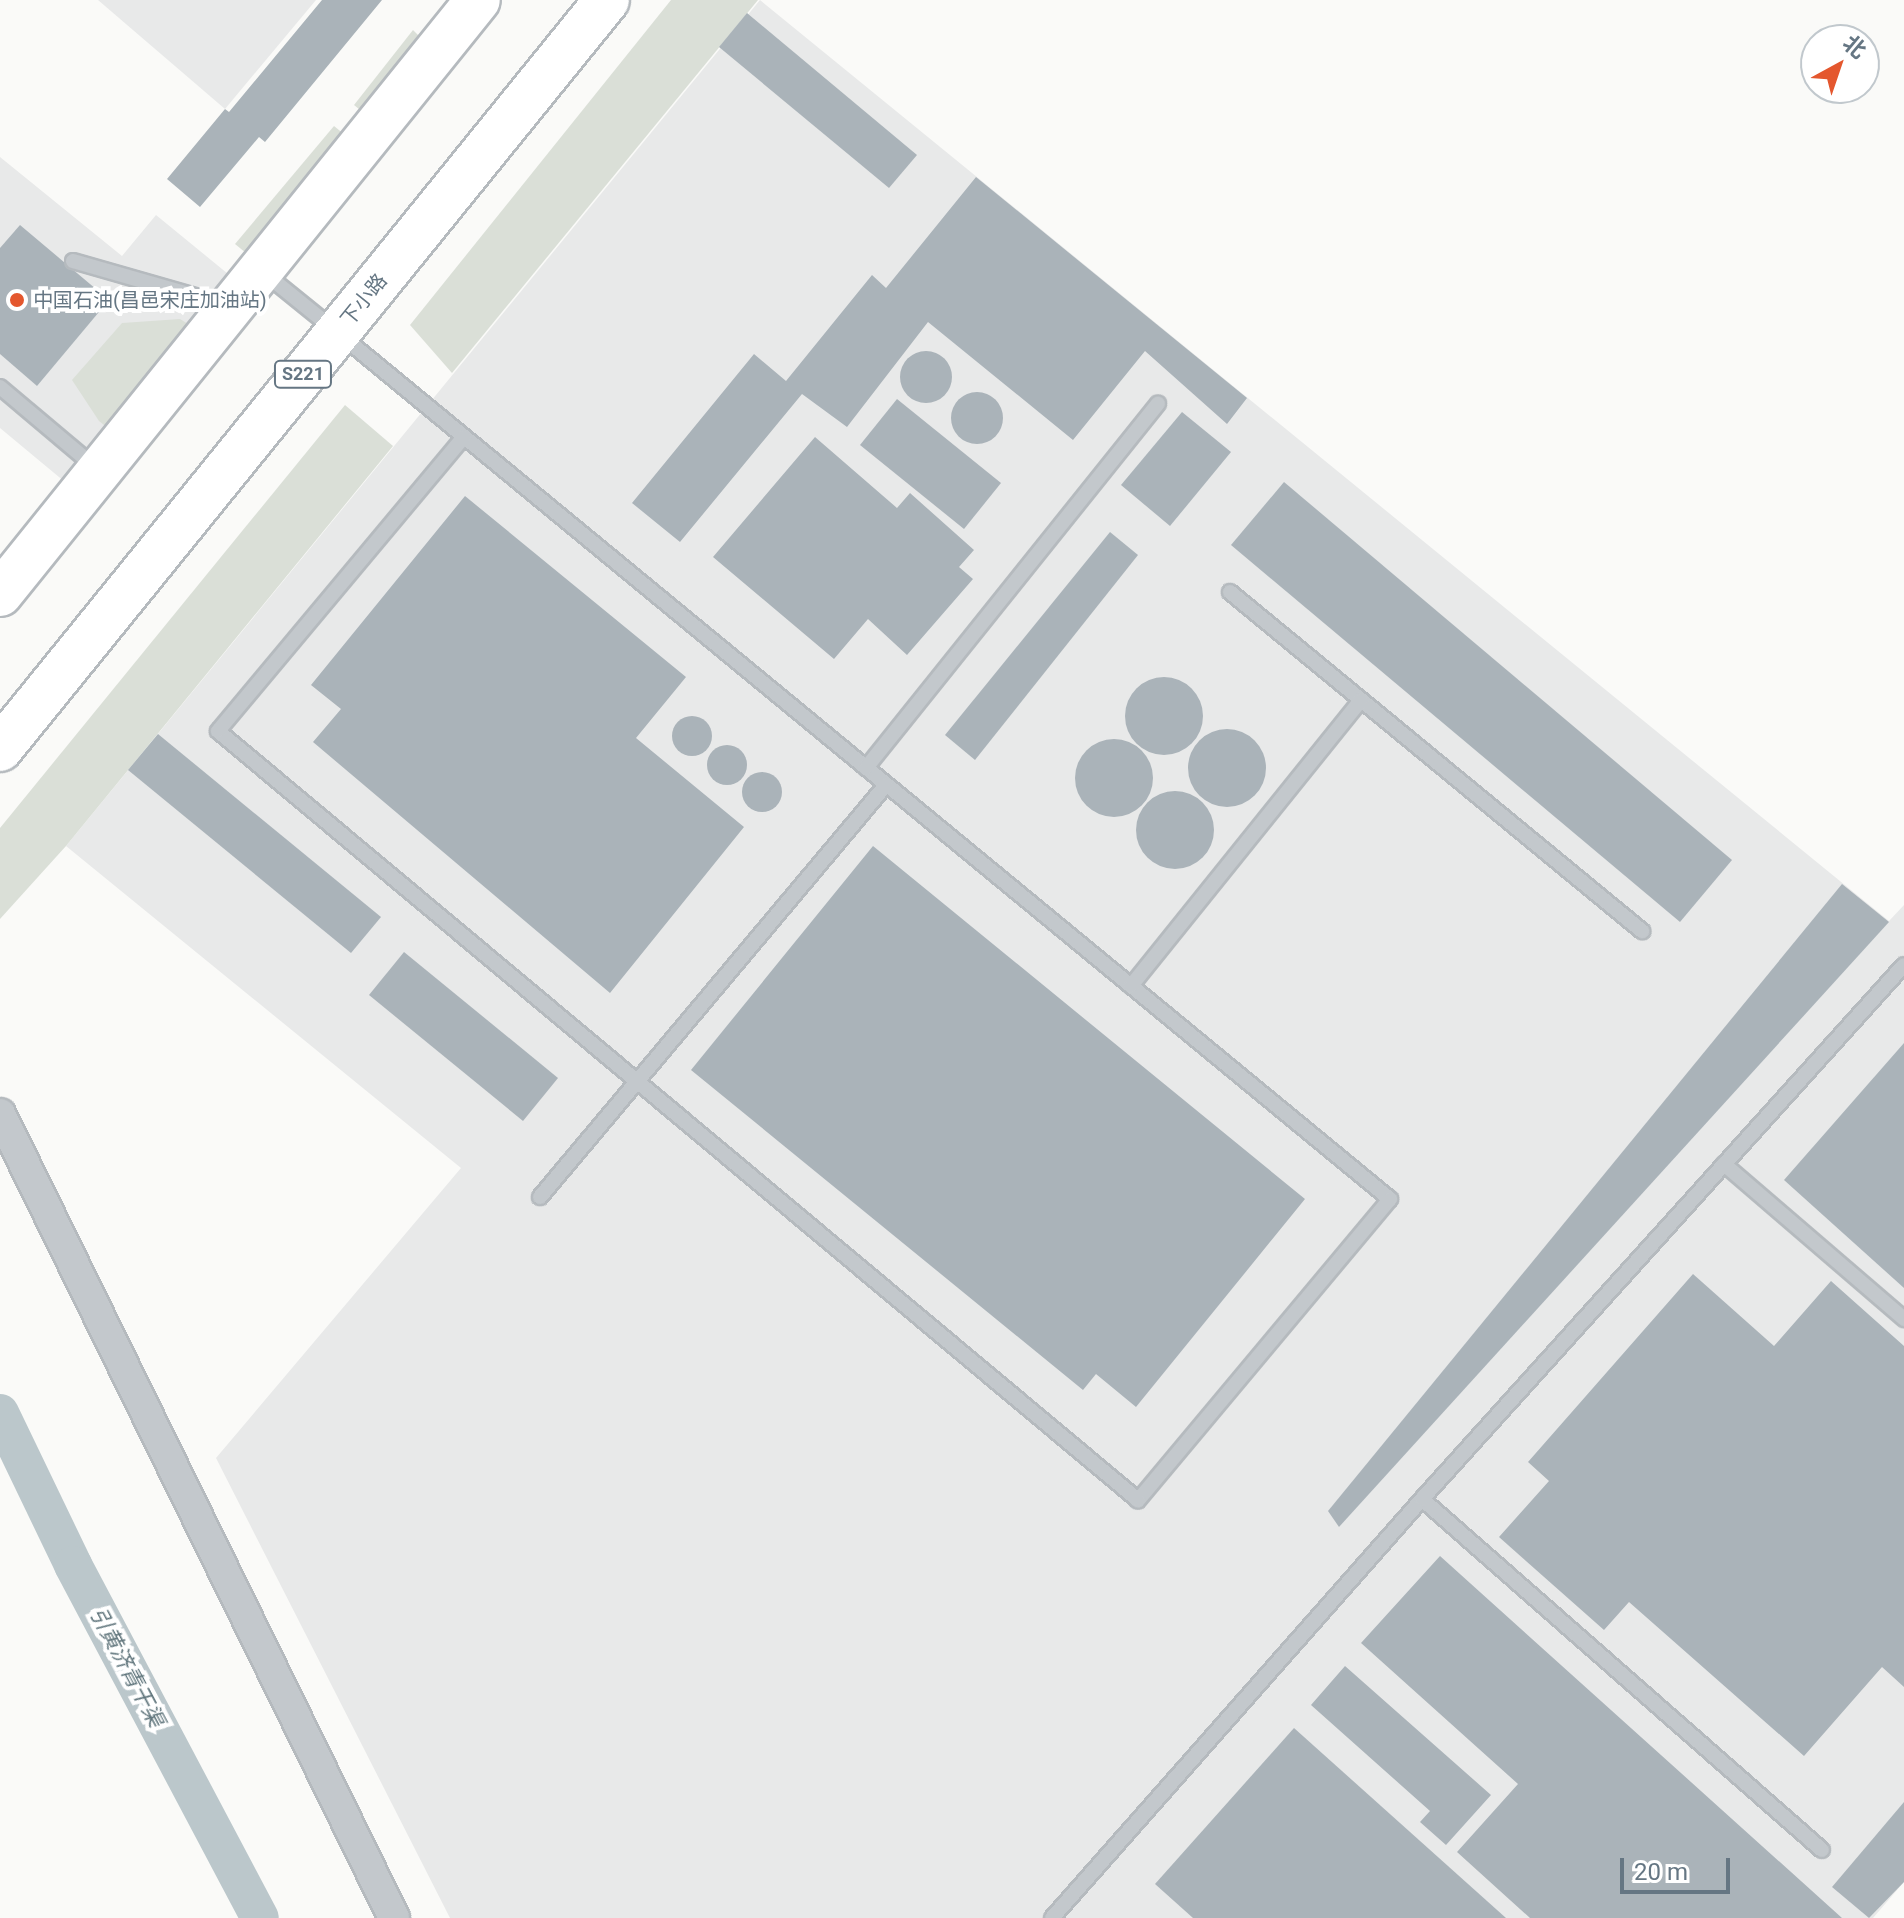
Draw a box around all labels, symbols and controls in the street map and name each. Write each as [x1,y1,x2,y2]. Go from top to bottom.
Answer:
north arrow [1800,24,1880,104]
text: 北 [1838,30,1871,63]
street label: 下小路 [336,269,392,331]
place label: 中国石油(昌邑宋庄加油站) [33,288,267,312]
marker: 中国石油(昌邑宋庄加油站) [8,291,26,309]
road number: S221 [273,360,333,388]
water label: 引黄济青干渠 [84,1603,170,1731]
scale bar [1624,1842,1734,1892]
text: 20 m [1634,1858,1688,1886]

